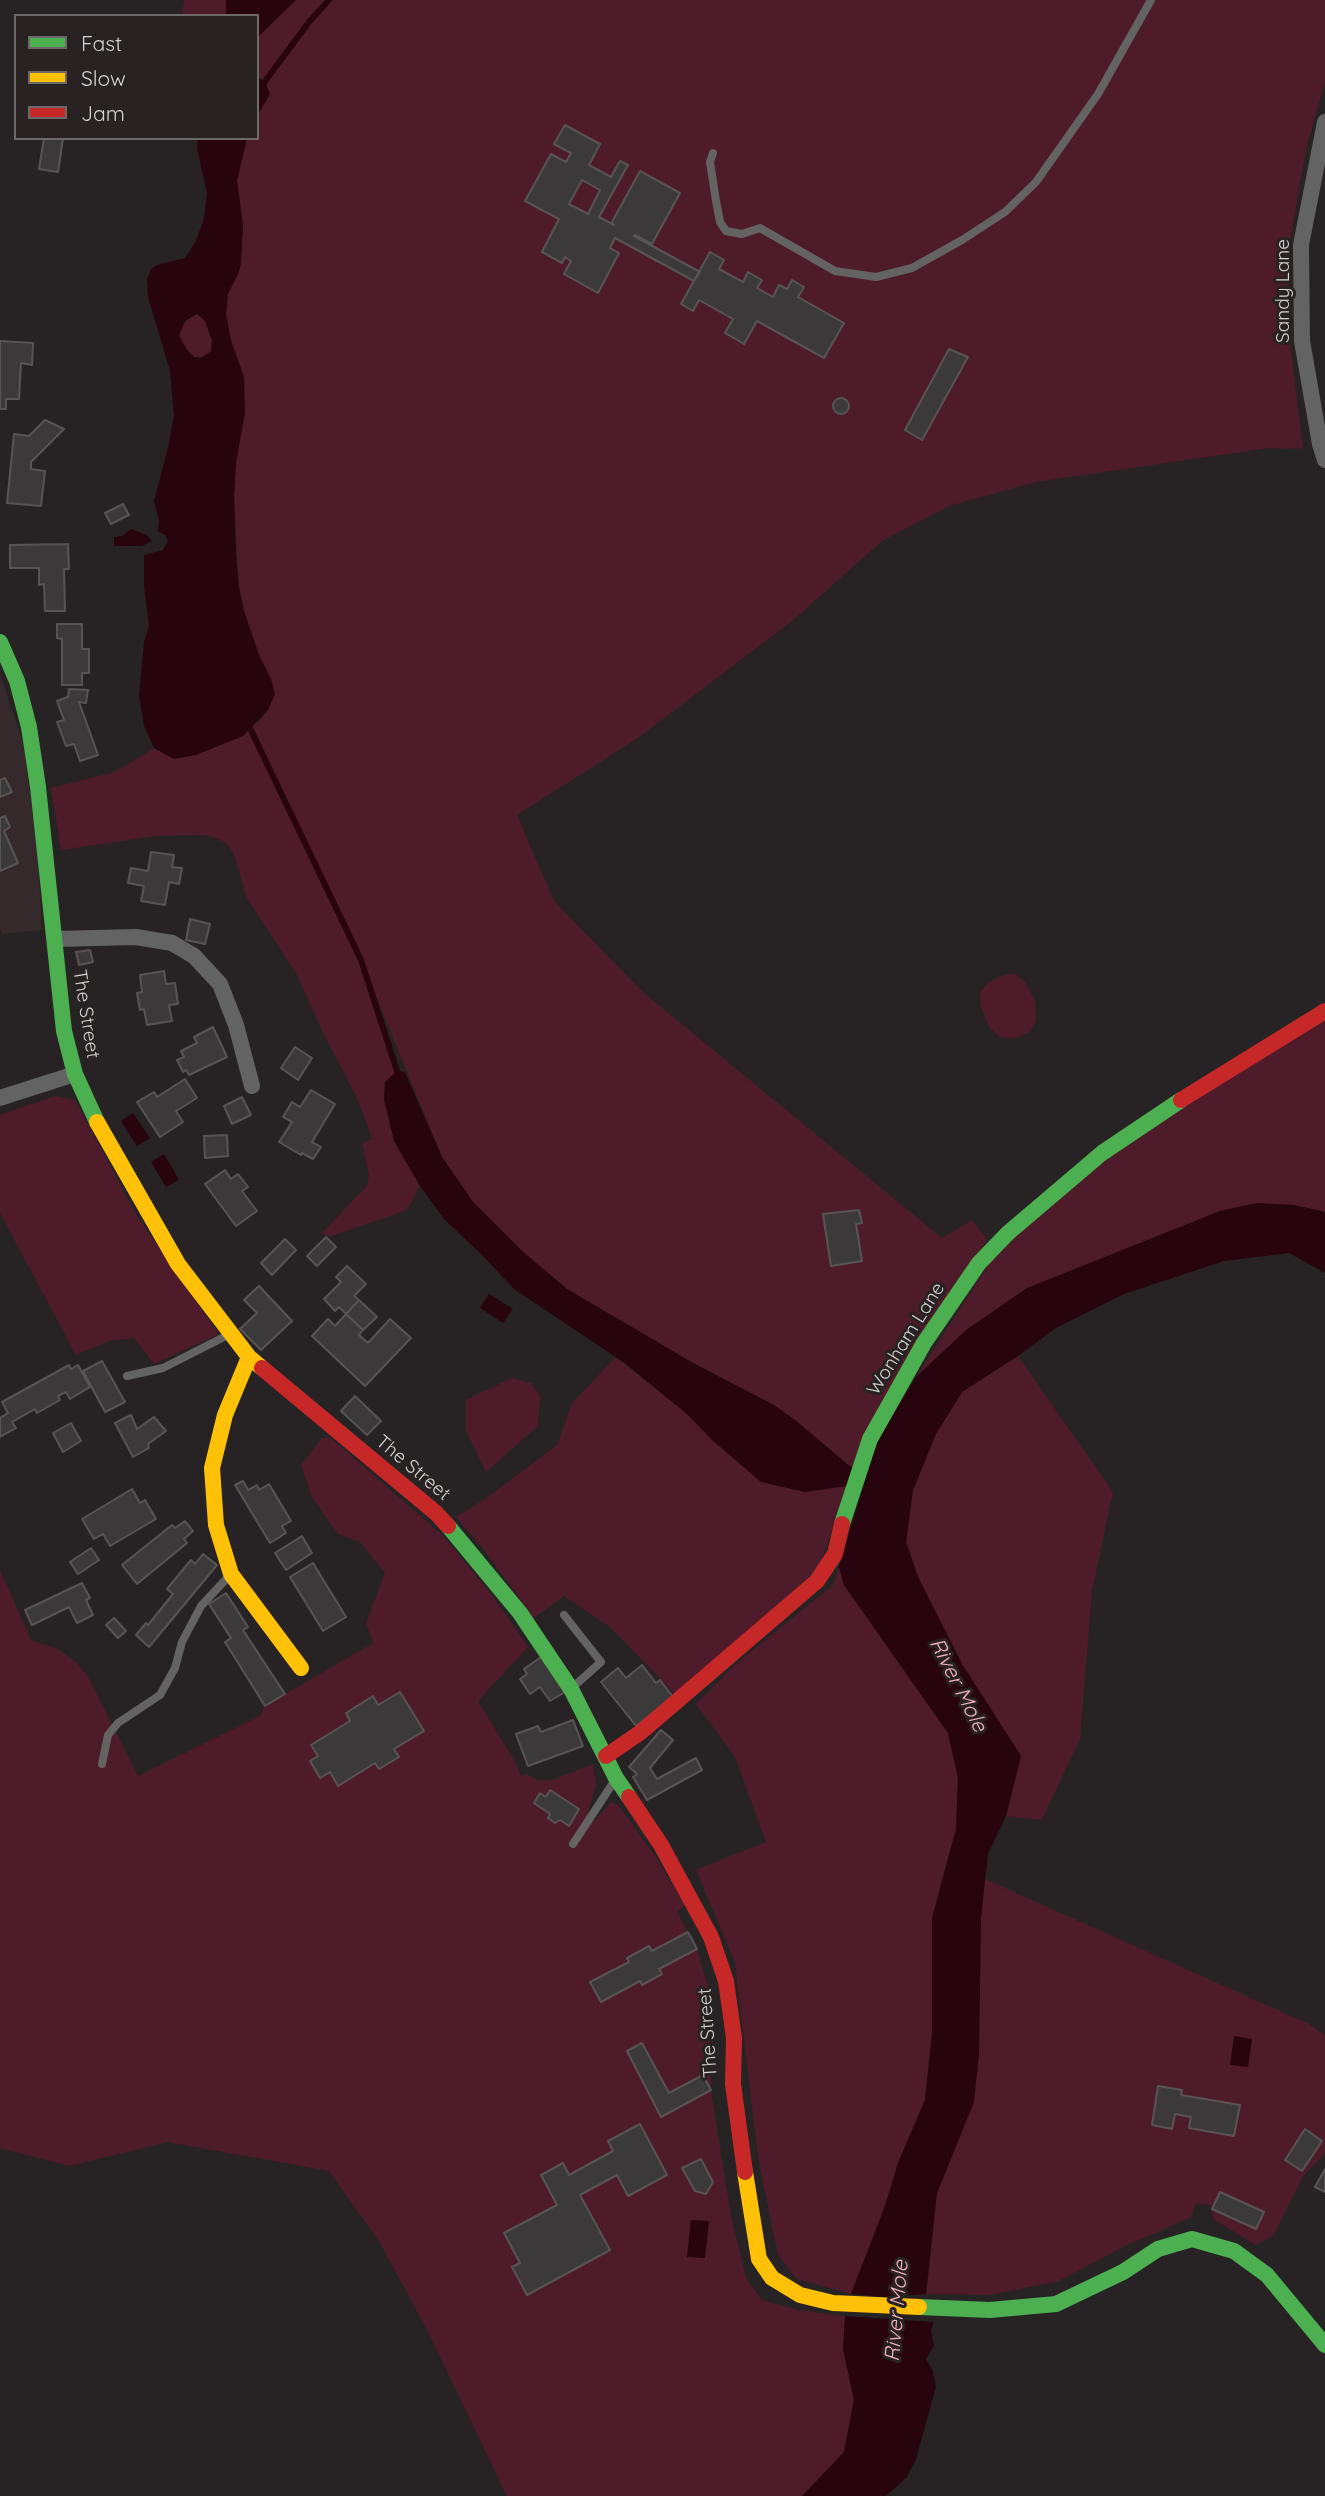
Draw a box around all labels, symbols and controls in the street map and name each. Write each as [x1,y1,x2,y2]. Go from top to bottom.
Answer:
legend [14,14,259,140]
text: Fast [81,30,122,56]
text: Slow [81,65,126,91]
text: Jam [81,100,125,126]
street label: Sandy Lane [1272,239,1294,343]
street label: The Street [68,968,104,1060]
street label: Wonham Lane [862,1278,950,1400]
street label: The Street [371,1430,455,1506]
water label: River Mole [924,1634,992,1736]
street label: The Street [693,1987,723,2079]
water label: River Mole [880,2259,914,2363]

